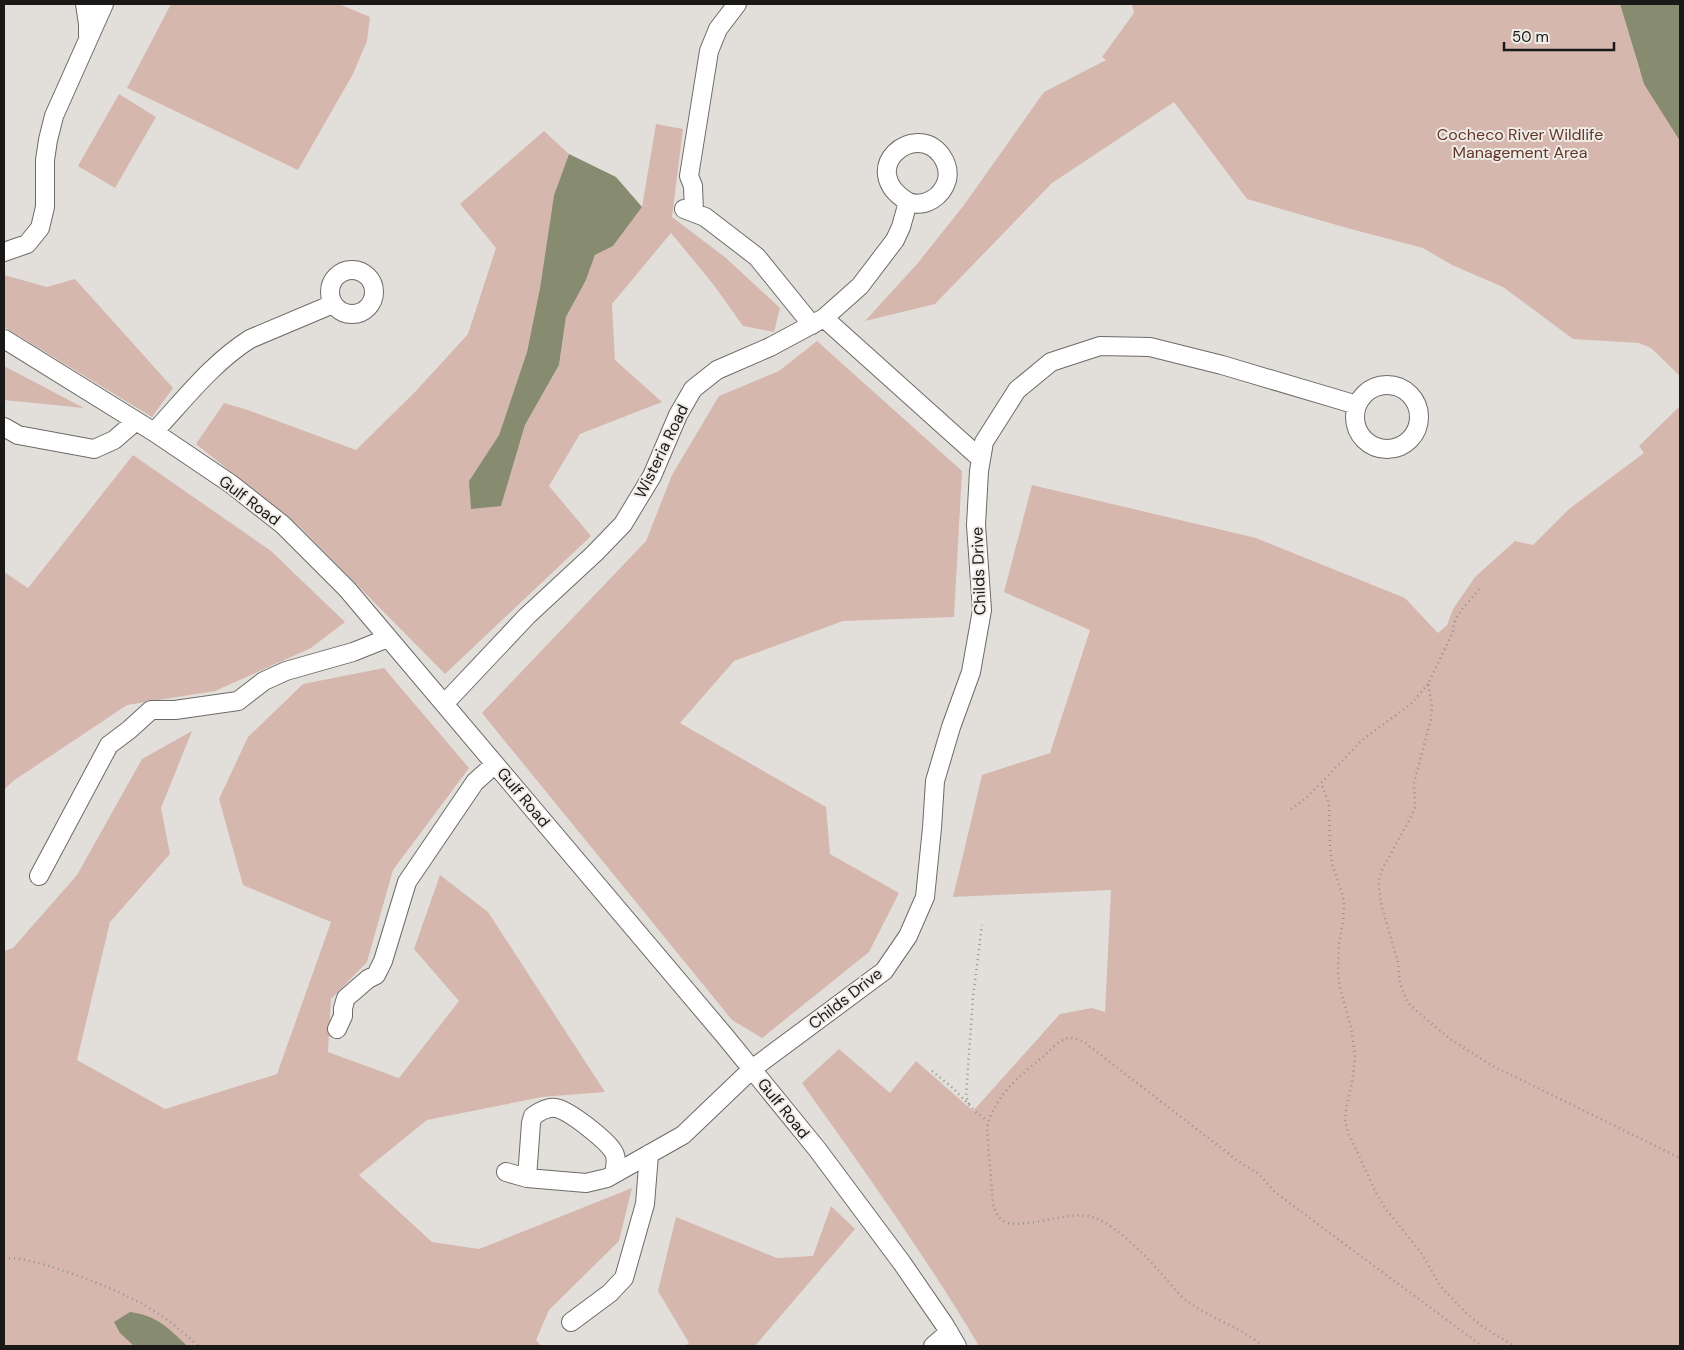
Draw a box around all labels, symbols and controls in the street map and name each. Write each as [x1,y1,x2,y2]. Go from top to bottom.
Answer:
scale bar [1504,20,1614,52]
text: 50 m [1512,27,1549,47]
park label: Cocheco River Wildlife Management Area [1437,124,1603,163]
street label: Wisteria Road [630,401,693,502]
street label: Gulf Road [215,470,285,530]
street label: Childs Drive [966,526,991,615]
street label: Gulf Road [492,763,555,832]
street label: Childs Drive [804,963,887,1034]
street label: Gulf Road [753,1074,814,1143]

